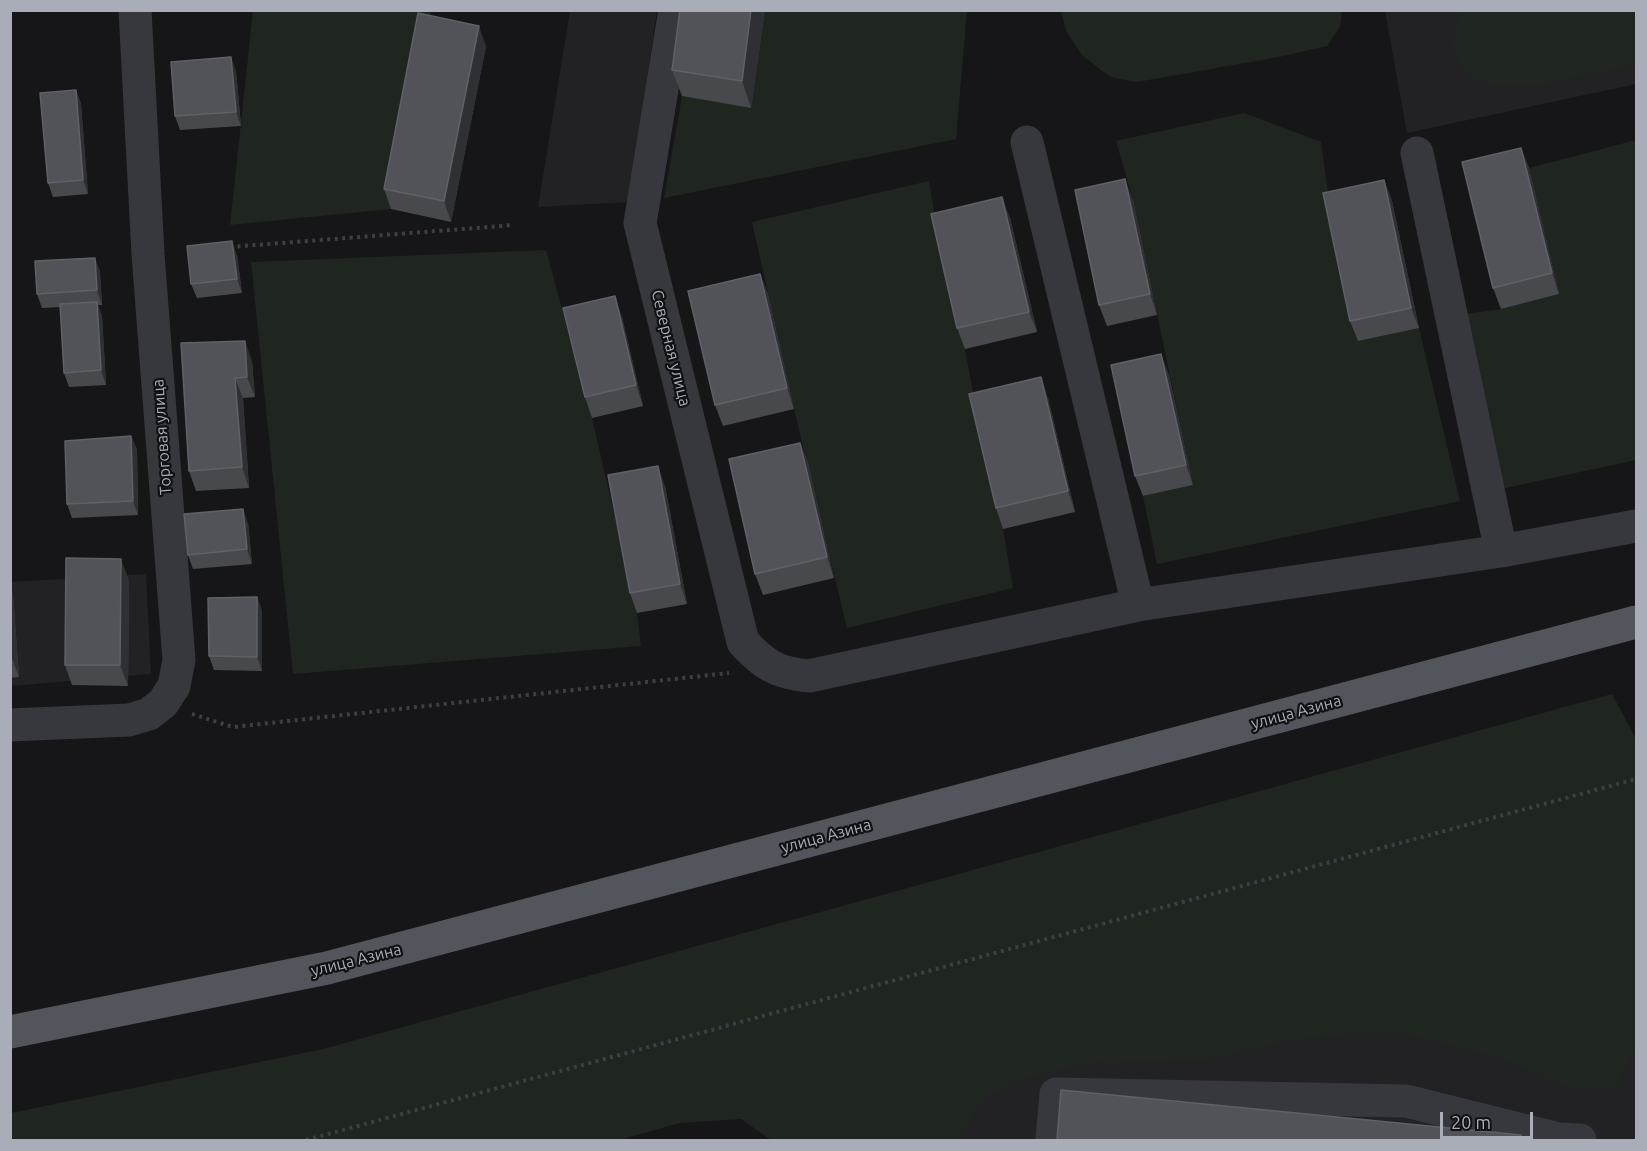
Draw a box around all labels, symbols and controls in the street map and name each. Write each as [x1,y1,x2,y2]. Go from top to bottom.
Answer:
street label: Северная улица [647,288,695,408]
street label: Торговая улица [148,379,176,495]
street label: улица Азина [1249,691,1343,733]
street label: улица Азина [779,815,873,857]
street label: улица Азина [309,939,403,981]
scale bar [1443,1100,1536,1138]
text: 20 m [1451,1112,1491,1132]

